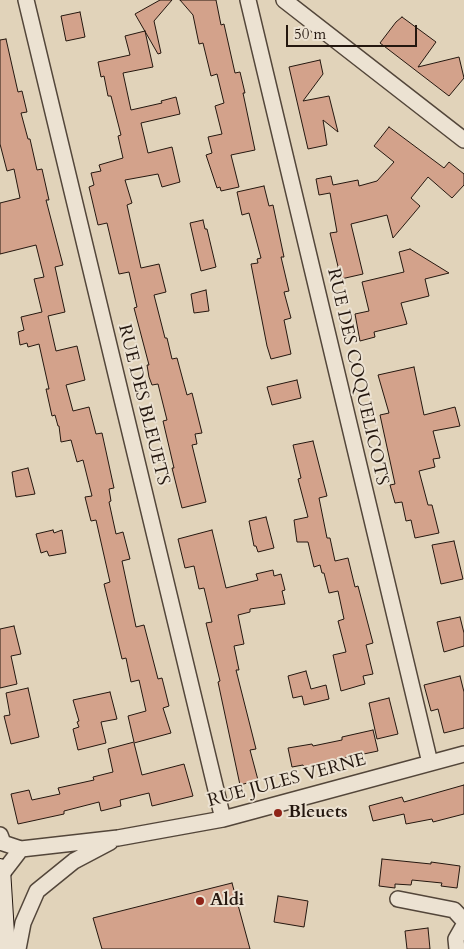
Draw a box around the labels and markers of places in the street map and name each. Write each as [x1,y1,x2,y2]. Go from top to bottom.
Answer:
place label: Bleuets [288,802,348,824]
marker: Bleuets [272,807,284,819]
place label: Aldi [210,890,244,912]
marker: Aldi [194,895,206,907]

